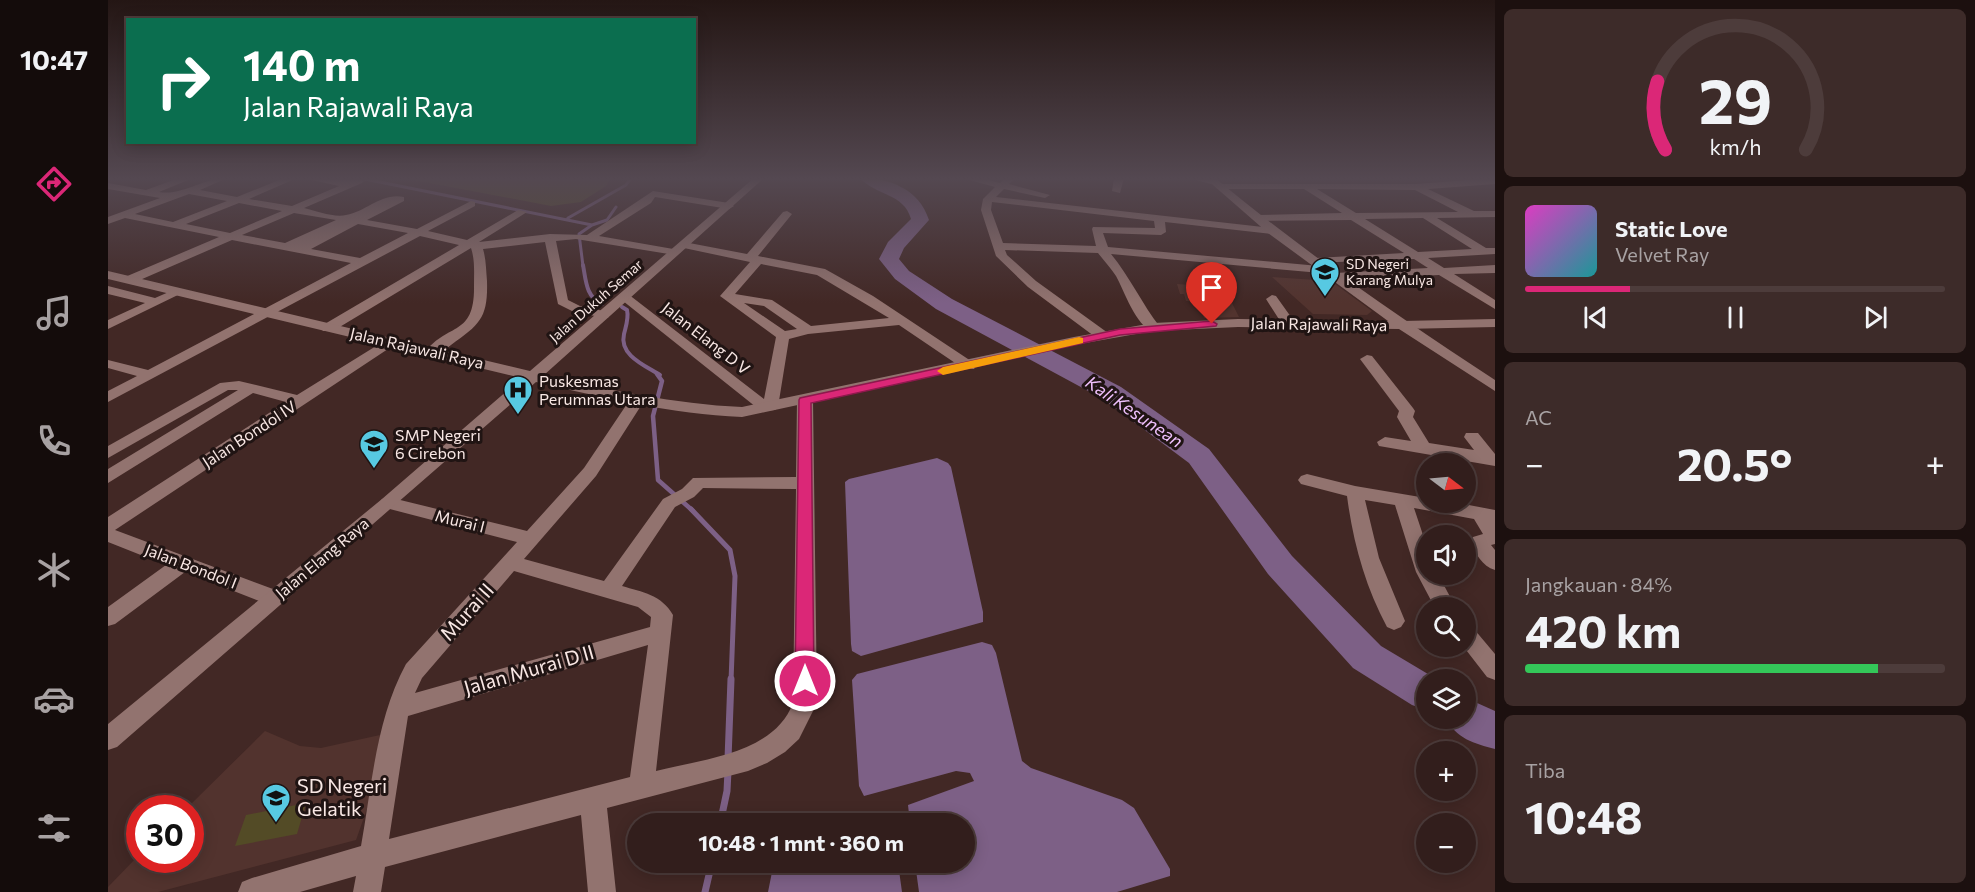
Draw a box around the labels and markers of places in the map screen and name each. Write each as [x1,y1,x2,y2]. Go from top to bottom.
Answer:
place label: SD Negeri Karang Mulya [1346,255,1433,288]
school or university icon: SD Negeri Karang Mulya [1309,256,1341,298]
pin [1186,262,1237,324]
place label: Puskesmas Perumnas Utara [539,371,656,408]
hospital icon: Puskesmas Perumnas Utara [502,374,534,416]
place label: SMP Negeri 6 Cirebon [395,425,481,462]
school or university icon: SMP Negeri 6 Cirebon [358,428,390,470]
place label: SD Negeri Gelatik [297,773,387,820]
school or university icon: SD Negeri Gelatik [260,782,292,824]

